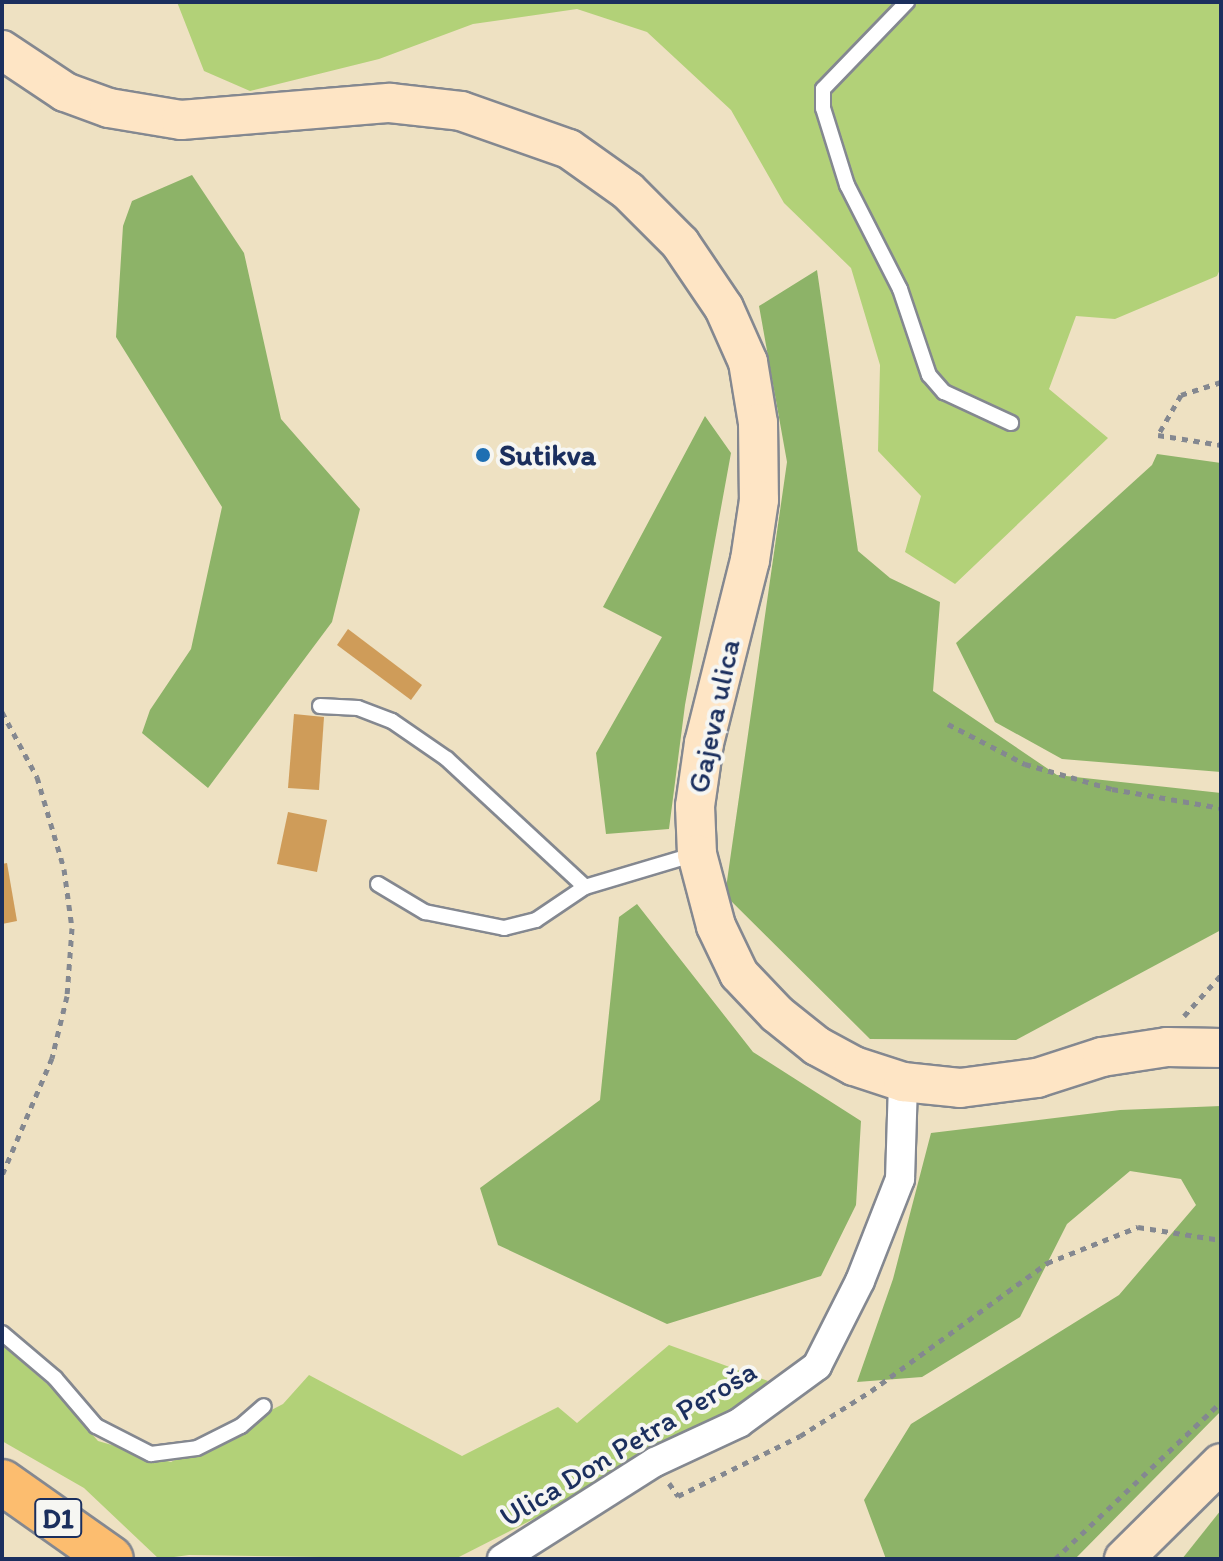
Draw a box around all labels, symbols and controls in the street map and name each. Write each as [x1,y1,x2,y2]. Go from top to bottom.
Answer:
place label: Sutikva [499,437,596,473]
marker: Sutikva [474,446,492,464]
street label: Gajeva ulica [680,636,748,796]
street label: Ulica Don Petra Peroša [494,1354,762,1534]
road number: D1 [34,1494,82,1542]

